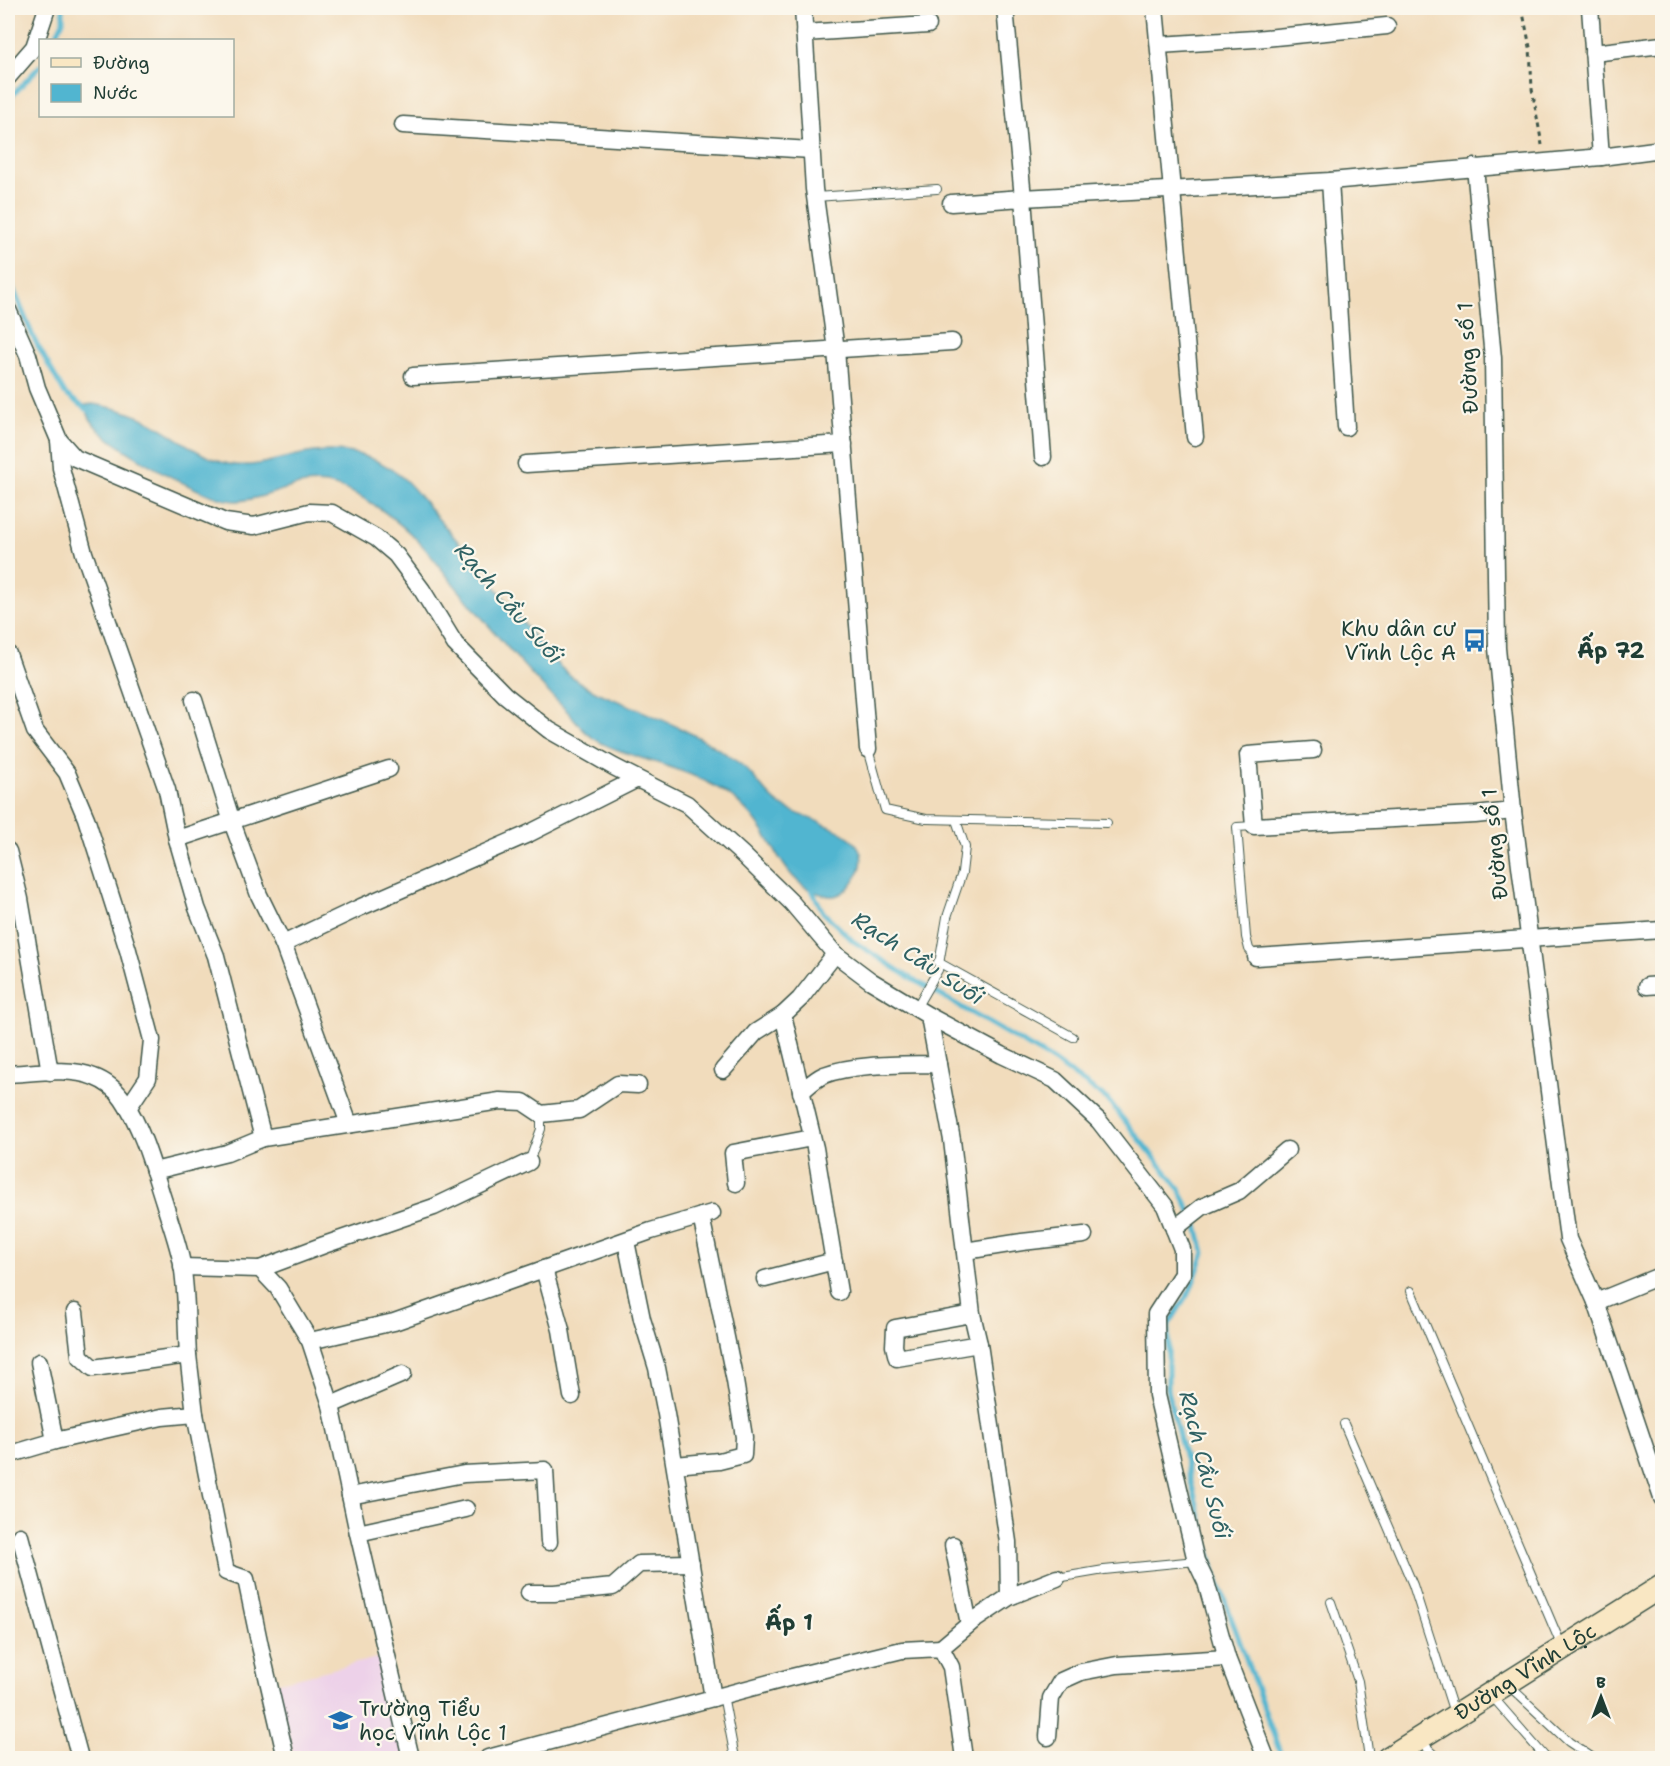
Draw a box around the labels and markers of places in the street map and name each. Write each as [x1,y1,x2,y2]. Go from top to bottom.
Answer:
place label: Khu dân cư Vĩnh Lộc A [1341,615,1456,667]
bus stop icon: Khu dân cư Vĩnh Lộc A [1461,628,1487,654]
place label: Trường Tiểu học Vĩnh Lộc 1 [359,1695,507,1747]
school or university icon: Trường Tiểu học Vĩnh Lộc 1 [328,1708,354,1734]

